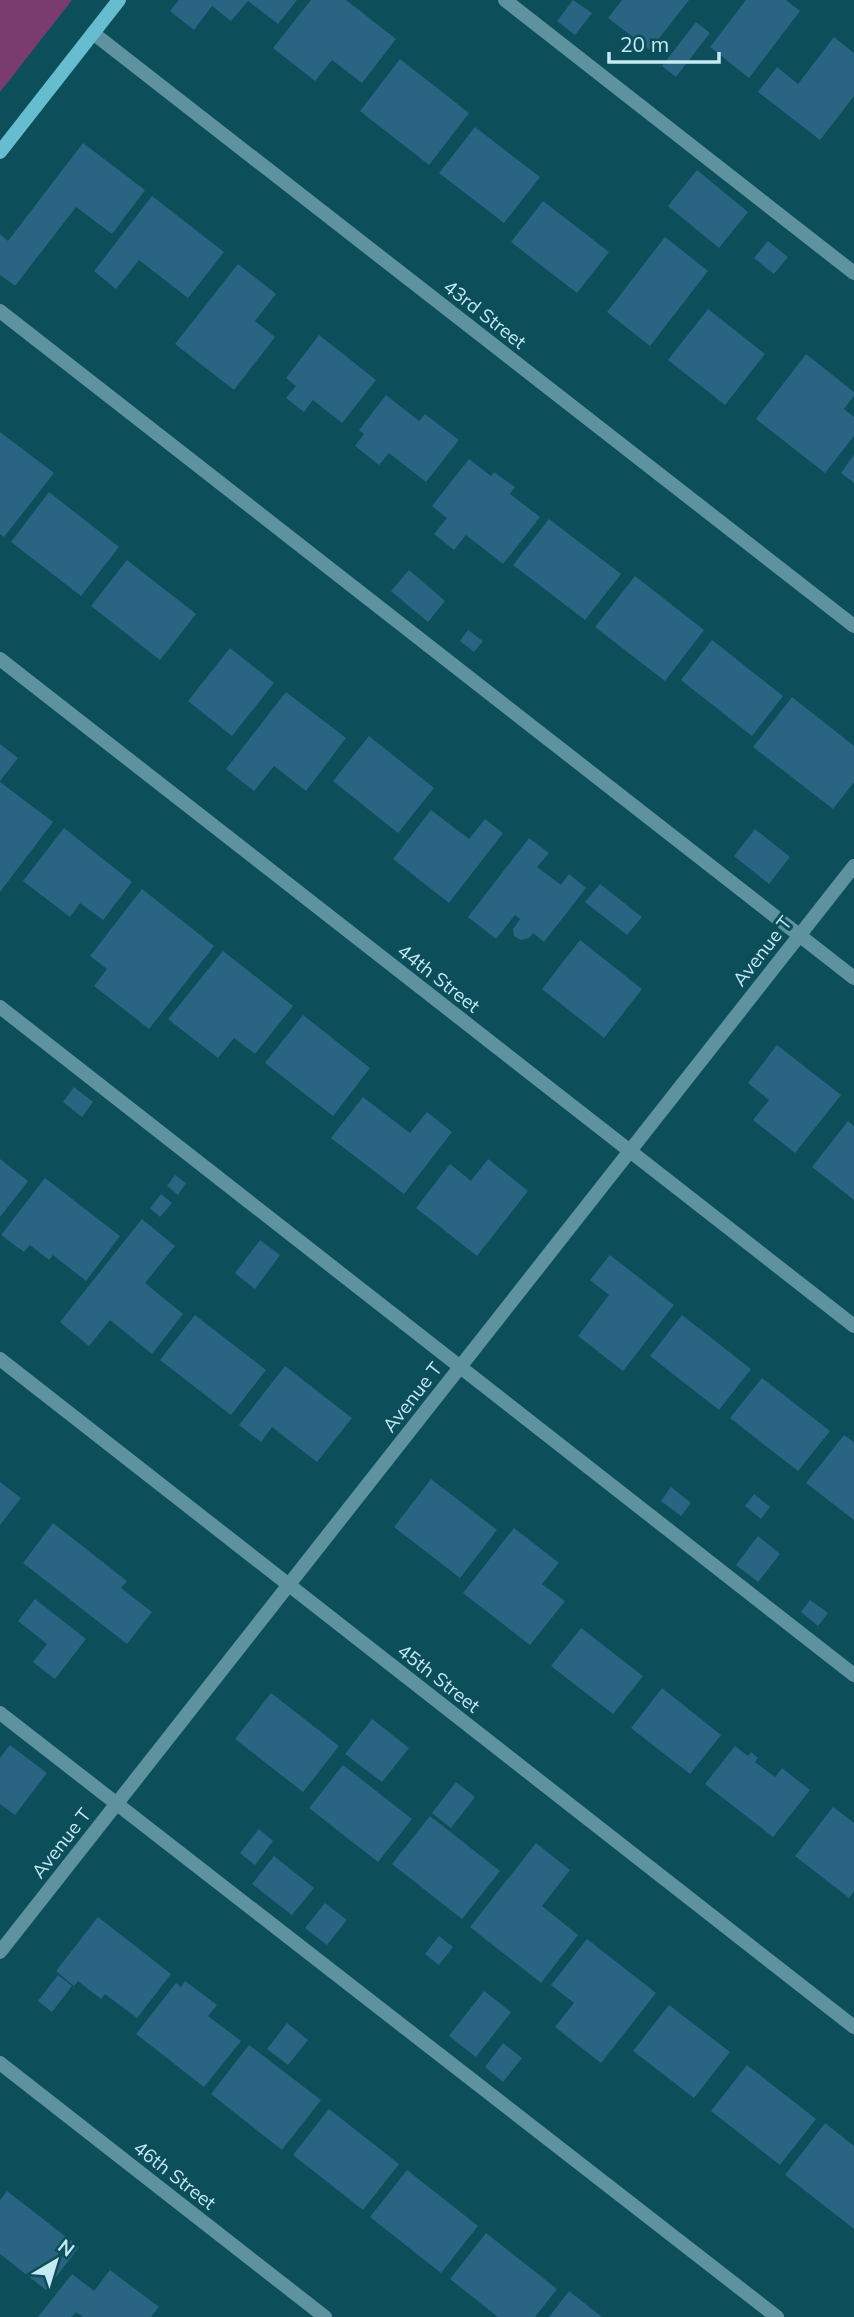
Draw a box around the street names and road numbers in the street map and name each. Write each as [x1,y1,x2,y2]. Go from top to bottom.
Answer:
street label: 43rd Street [439,274,531,354]
street label: Avenue T [727,911,797,991]
street label: 44th Street [393,938,485,1018]
street label: Avenue T [377,1357,447,1437]
street label: 45th Street [393,1638,485,1718]
street label: Avenue T [26,1803,96,1883]
street label: 46th Street [129,2135,221,2215]

